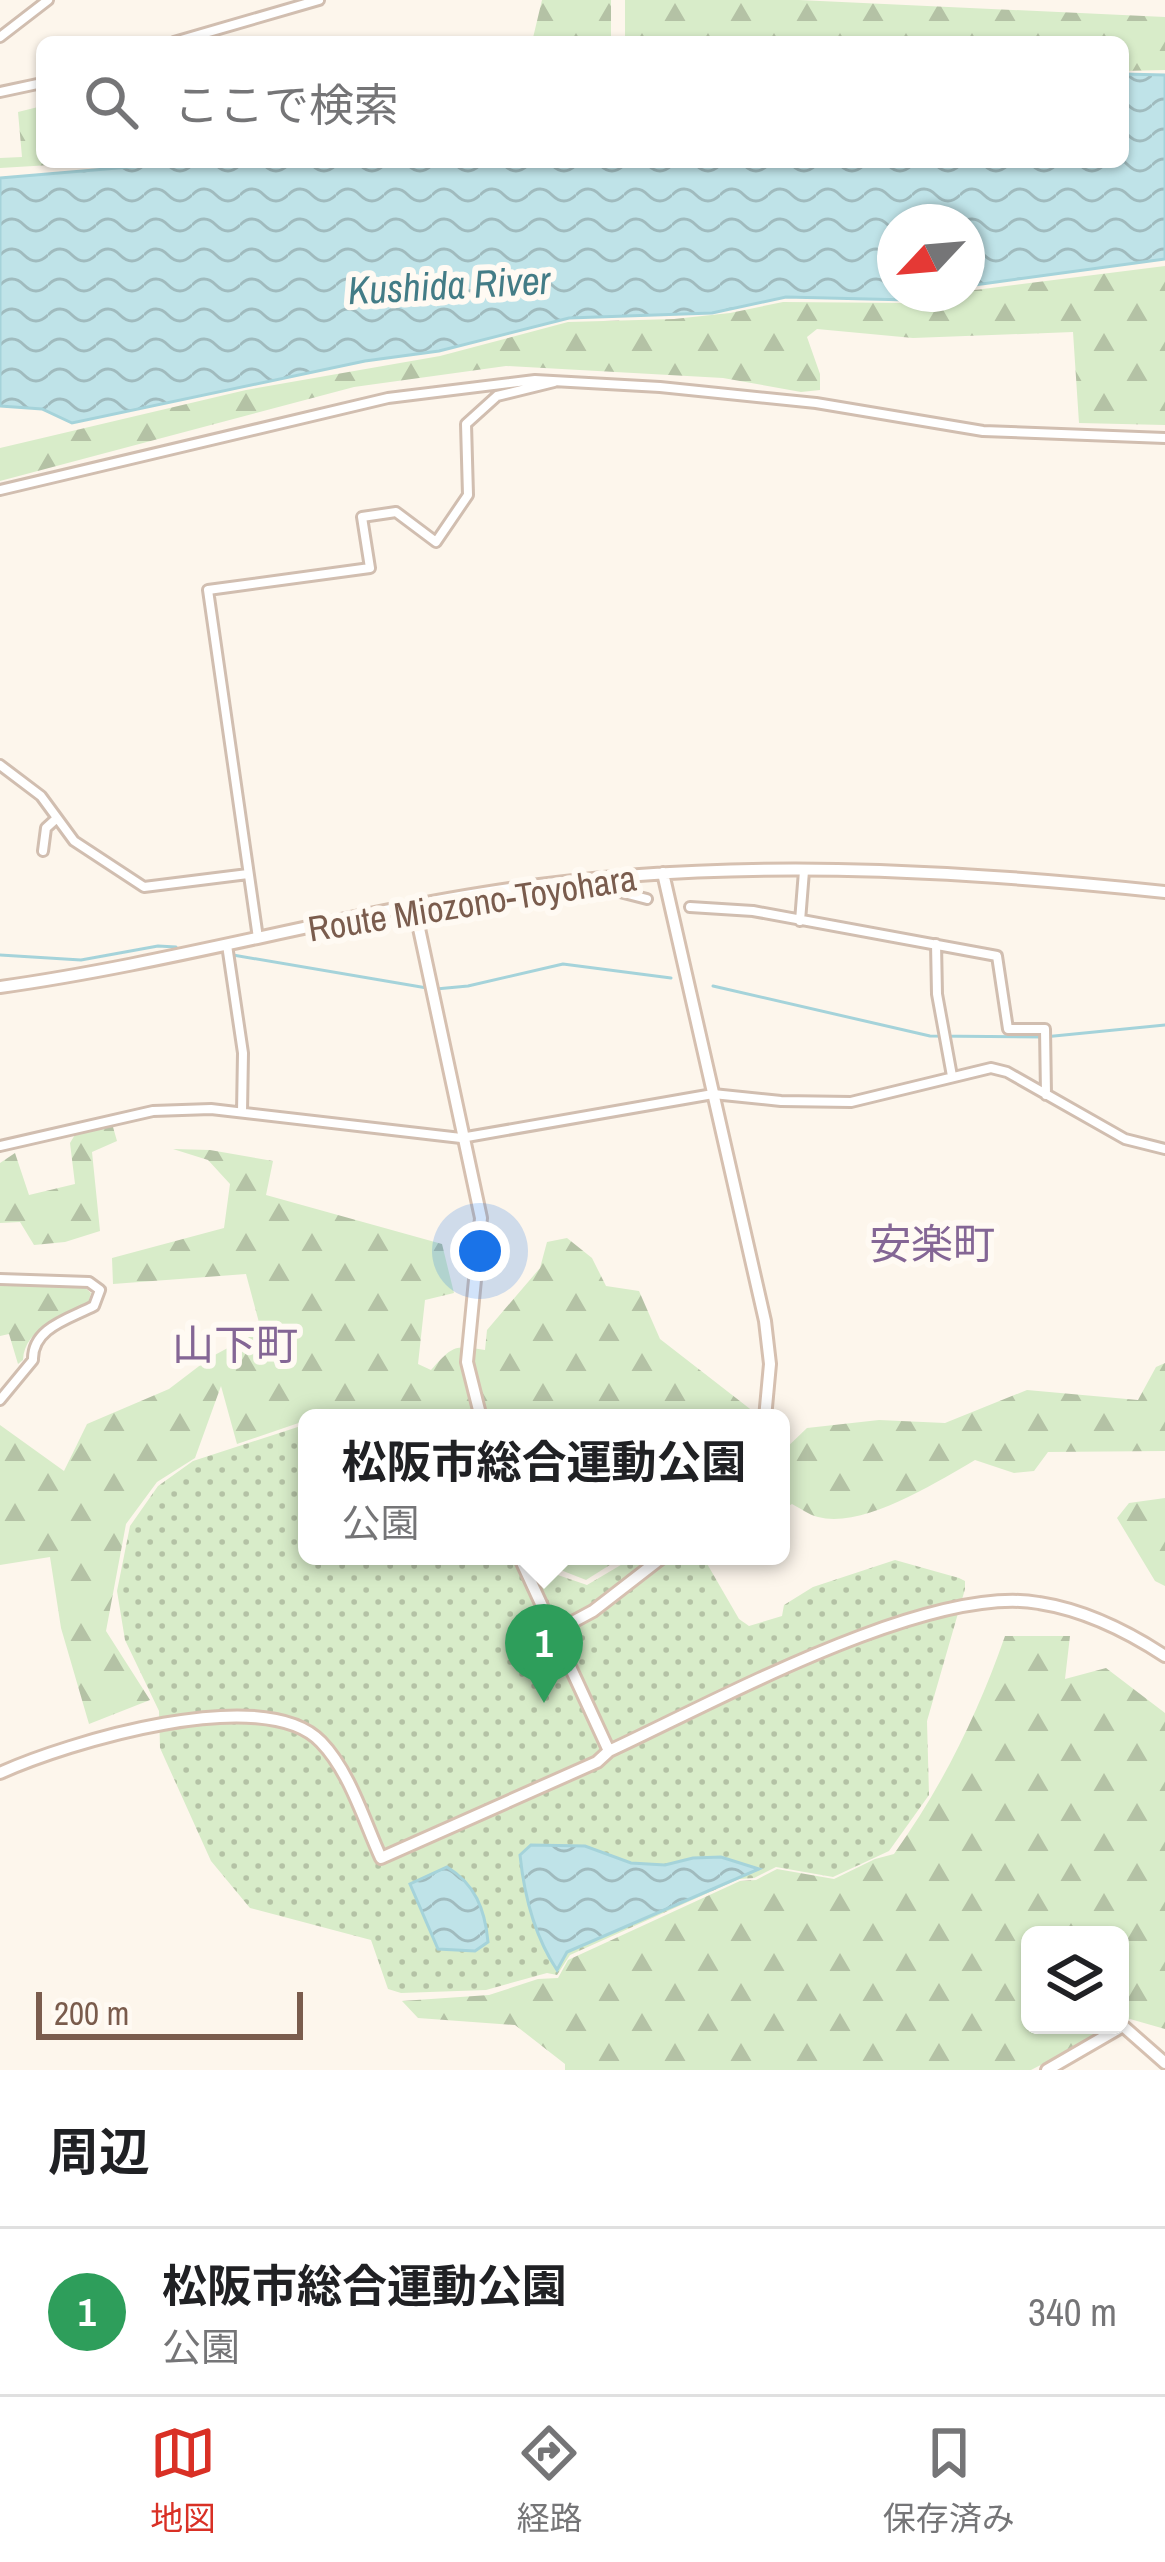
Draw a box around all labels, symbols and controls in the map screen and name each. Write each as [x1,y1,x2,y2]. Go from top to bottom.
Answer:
search box [36,36,1129,168]
icon: search [78,69,144,135]
text: ここで検索 [174,74,399,135]
north arrow [877,204,985,312]
water label: Kushida River [346,254,553,316]
street label: Route Miozono-Toyohara [305,853,639,953]
district label: 安楽町 [869,1216,995,1272]
your location [450,1221,510,1281]
district label: 山下町 [172,1317,298,1373]
popup [298,1409,790,1565]
text: 松阪市総合運動公園 [341,1431,747,1492]
text: 公園 [341,1497,420,1549]
pin: 1 [505,1604,583,1703]
map controls [1021,1926,1129,2034]
button: layers [1021,1926,1129,2034]
scale bar [36,1986,303,2039]
text: 200 m [54,1991,129,2035]
text: 周辺 [48,2117,150,2186]
text: 松阪市総合運動公園 [162,2255,567,2316]
text: 1 [78,2286,96,2338]
text: 340 m [1028,2286,1117,2338]
text: 公園 [162,2321,240,2373]
tab: 地図 [150,2420,216,2540]
tab: 経路 [516,2420,582,2540]
tab: 保存済み [883,2420,1015,2540]

